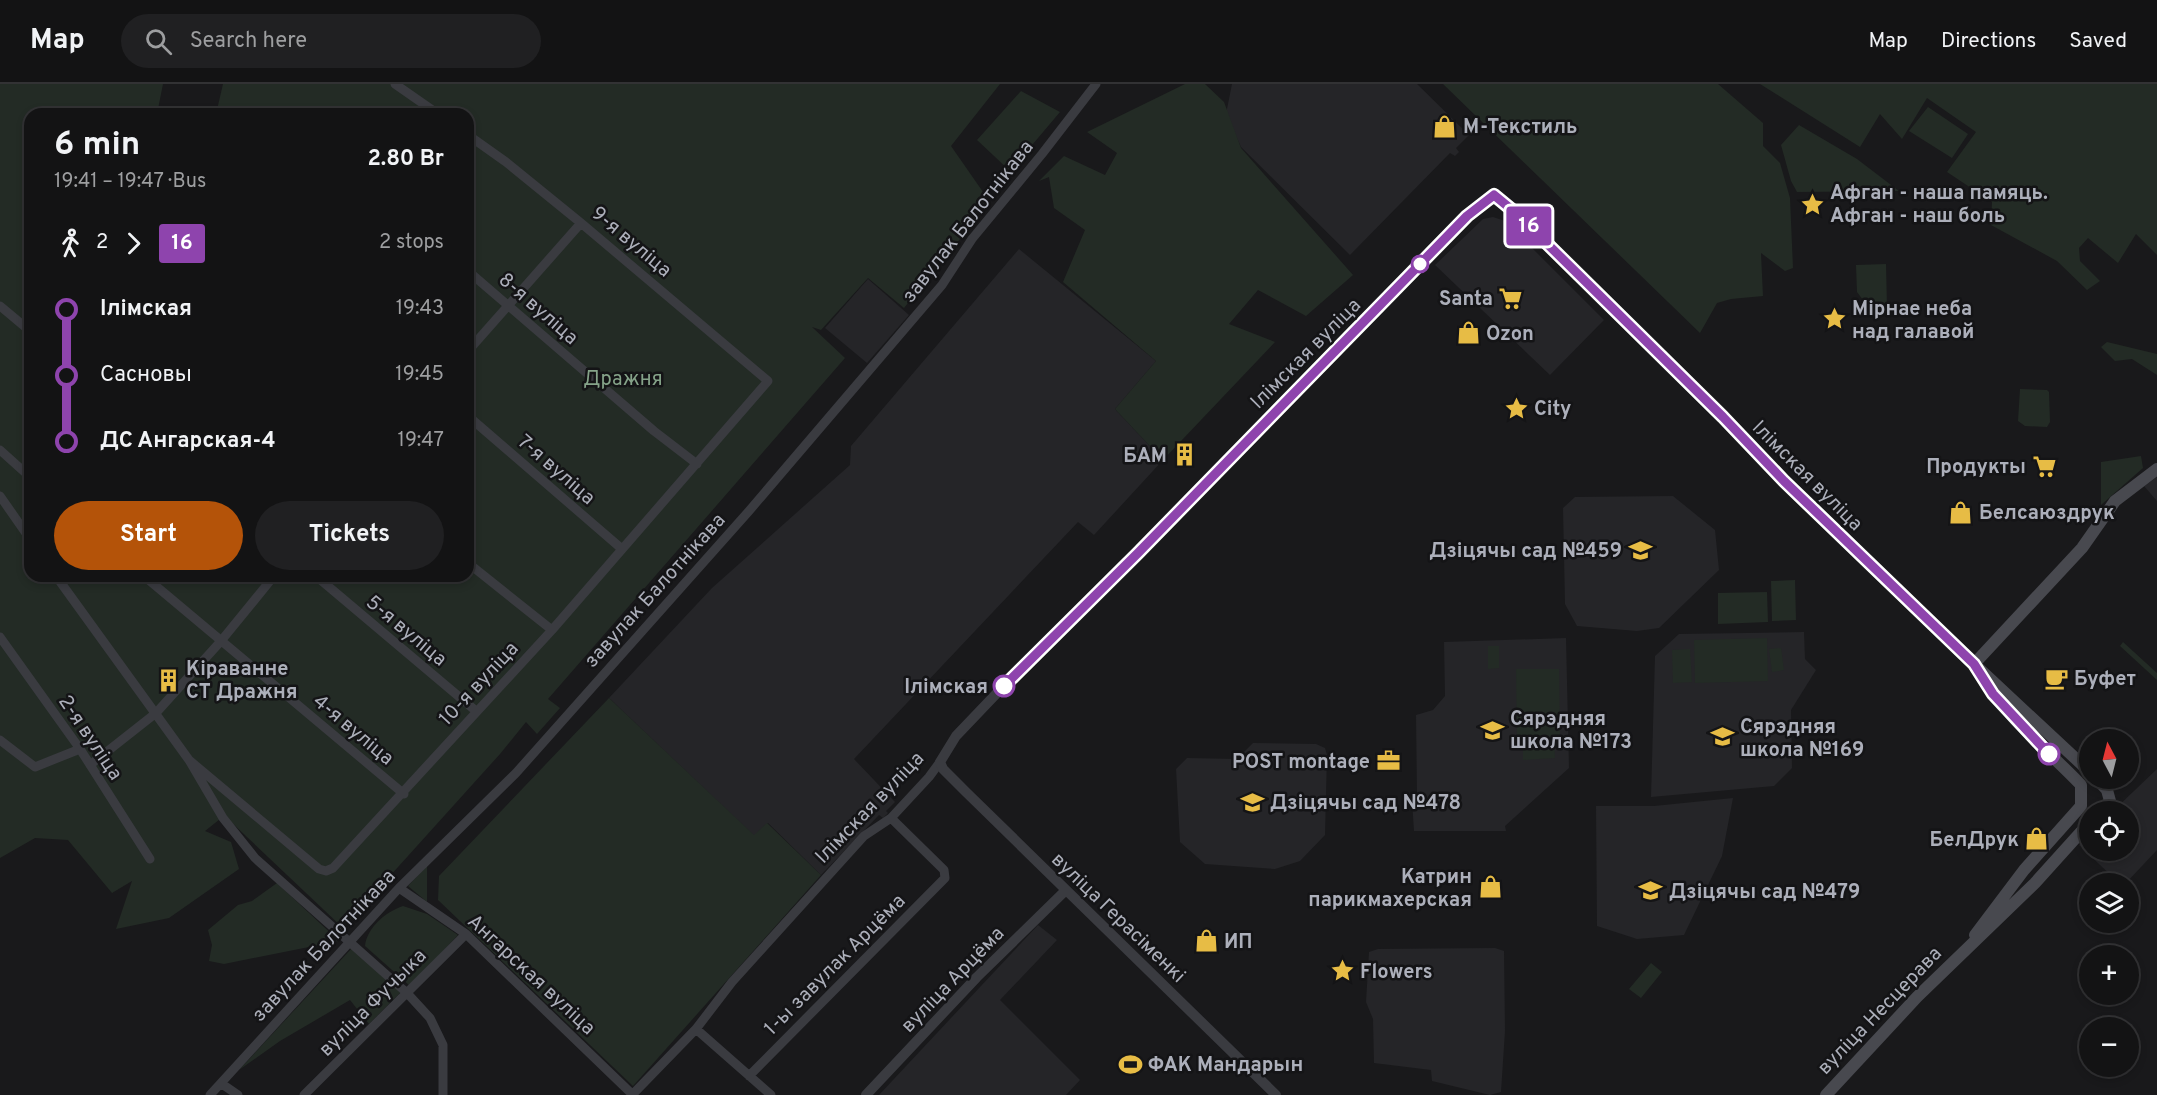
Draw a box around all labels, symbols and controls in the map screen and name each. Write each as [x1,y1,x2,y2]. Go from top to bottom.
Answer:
search box [121,14,541,68]
text: Map [30,23,85,59]
icon: search [142,25,175,58]
text: Search here [190,28,307,55]
text: Map [1868,28,1908,55]
text: Directions [1941,28,2036,55]
text: Saved [2069,28,2127,55]
shop icon: М-Текстиль [1432,113,1458,139]
place label: М-Текстиль [1463,115,1577,141]
text: 6 min [54,125,140,167]
street label: завулак Балотнікава [897,136,1040,309]
text: 2.80 Br [367,146,444,173]
text: 19:41 – 19:47 · Bus [54,169,206,195]
place label: Афган - наша памяць. Афган - наш боль [1830,181,2048,230]
place icon: Афган - наша памяць. Афган - наш боль [1799,191,1825,217]
street label: 9-я вуліца [585,201,676,284]
line badge: 16 [1502,206,1556,246]
text: 16 [1518,213,1540,240]
icon: walk [54,227,87,260]
icon: forward [117,227,150,260]
text: 2 [96,230,108,256]
text: 16 [171,230,193,257]
text: 2 stops [379,230,444,256]
unlabelled marker [1411,255,1429,273]
street label: 8-я вуліца [492,268,583,351]
supermarket icon: Santa [1498,285,1524,311]
place label: Santa [1439,287,1493,313]
street label: Ілімская вуліца [1245,293,1367,415]
text: Ілімская [100,296,192,323]
text: 19:43 [396,296,444,322]
place label: Мірнае неба над галавой [1852,297,1974,346]
place icon: Мірнае неба над галавой [1821,306,1847,332]
shop icon: Ozon [1455,320,1481,346]
place label: Ozon [1486,322,1534,348]
text: Сасновы [100,362,192,389]
text: 19:45 [395,362,444,388]
park label: Дражня [583,367,663,393]
place icon: City [1503,395,1529,421]
place label: City [1534,397,1571,423]
street label: Ілімская вуліца [1746,415,1868,537]
text: ДС Ангарская-4 [100,428,276,455]
text: 19:47 [397,428,444,454]
street label: 7-я вуліца [511,430,600,511]
building icon: БАМ [1172,442,1198,468]
place label: БАМ [1123,444,1167,470]
supermarket icon: Продукты [2031,453,2057,479]
place label: Продукты [1926,455,2026,481]
shop icon: Белсаюздрук [1948,499,1974,525]
button: Start [54,501,243,570]
button: Tickets [255,501,444,570]
place label: Белсаюздрук [1979,501,2115,527]
street label: завулак Балотнікава [579,508,732,674]
school or university icon: Дзіцячы сад №459 [1627,537,1653,563]
place label: Дзіцячы сад №459 [1429,539,1622,565]
street label: 5-я вуліца [360,590,452,673]
street label: 10-я вуліца [434,637,525,732]
place label: Кіраванне СТ Дражня [186,657,297,706]
cafe icon: Буфет [2043,665,2069,691]
building icon: Кіраванне СТ Дражня [155,667,181,693]
place label: Буфет [2074,667,2136,693]
place label: Ілімская [904,675,988,701]
marker: Ілімская [993,675,1015,697]
street label: 4-я вуліца [307,689,399,772]
street label: 2-я вуліца [51,690,127,786]
place label: Сярэдняя школа №173 [1510,707,1632,756]
place label: Сярэдняя школа №169 [1740,715,1864,764]
school or university icon: Сярэдняя школа №173 [1479,717,1505,743]
school or university icon: Сярэдняя школа №169 [1709,724,1735,750]
north arrow [2079,729,2139,789]
map controls [2079,729,2139,1077]
unlabelled marker [2038,743,2060,765]
street label: Ілімская вуліца [810,747,931,870]
office icon: POST montage [1375,748,1401,774]
place label: POST montage [1232,750,1370,776]
school or university icon: Дзіцячы сад №478 [1239,789,1265,815]
place label: Дзіцячы сад №478 [1270,791,1461,817]
button: locate [2079,801,2139,861]
shop icon: БелДрук [2024,826,2050,852]
place label: БелДрук [1929,828,2019,854]
street label: вуліца Герасіменкі [1045,848,1190,989]
street label: завулак Балотнікава [247,865,402,1028]
place label: Катрин парикмахерская [1308,865,1472,914]
button: layers [2079,873,2139,933]
shop icon: Катрин парикмахерская [1477,874,1503,900]
school or university icon: Дзіцячы сад №479 [1638,878,1664,904]
place label: Дзіцячы сад №479 [1669,880,1860,906]
street label: 1-ы завулак Арцёма [759,889,912,1042]
street label: Ангарская вуліца [461,909,600,1042]
street label: вуліца Арцёма [896,922,1011,1039]
shop icon: ИП [1193,928,1219,954]
place label: ИП [1224,930,1253,956]
street label: вуліца Несцерава [1812,942,1948,1081]
street label: вуліца Фучыка [314,944,433,1063]
button: + [2079,945,2139,1005]
place icon: Flowers [1329,958,1355,984]
place label: Flowers [1360,960,1433,986]
button: − [2079,1017,2139,1077]
sports icon: ФАК Мандарын [1117,1051,1143,1077]
place label: ФАК Мандарын [1148,1053,1303,1079]

